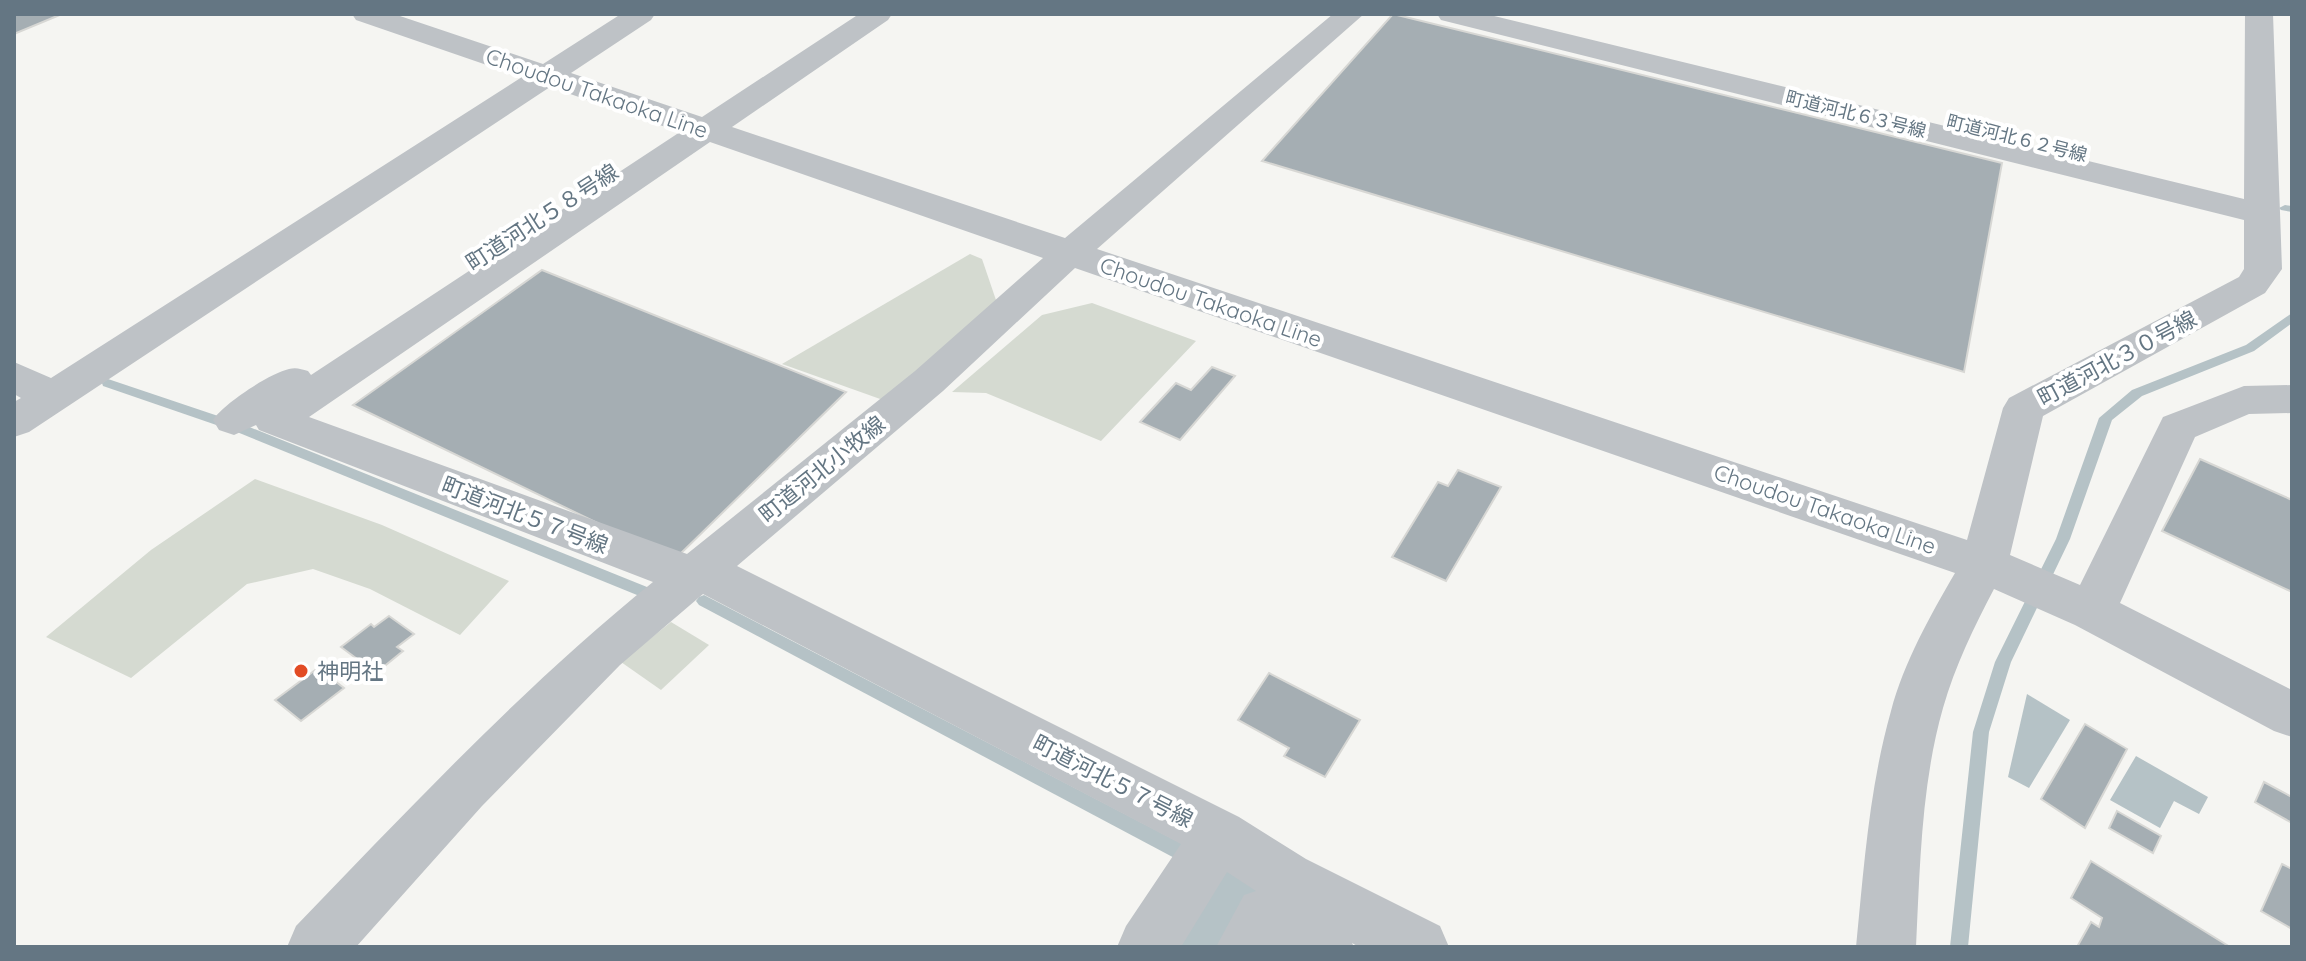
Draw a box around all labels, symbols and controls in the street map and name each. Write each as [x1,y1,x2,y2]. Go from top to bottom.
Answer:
street label: Choudou Takaoka Line [482,42,712,144]
street label: 町道河北６３号線 [1783,85,1929,143]
street label: 町道河北６２号線 [1944,109,2090,167]
street label: 町道河北５８号線 [461,157,623,277]
street label: Choudou Takaoka Line [1096,251,1326,353]
street label: 町道河北３０号線 [2033,304,2201,412]
street label: 町道河北小牧線 [753,410,891,528]
street label: Choudou Takaoka Line [1710,458,1940,560]
street label: 町道河北５７号線 [438,470,612,560]
place label: 神明社 [317,657,383,685]
marker: 神明社 [292,662,310,680]
street label: 町道河北５７号線 [1028,729,1198,833]

